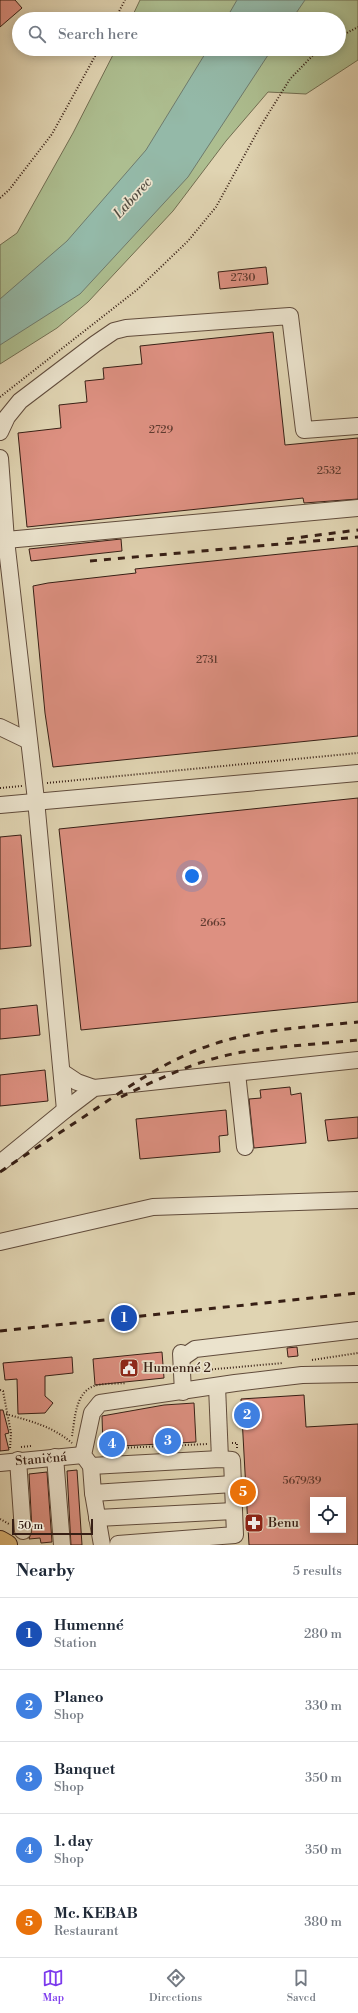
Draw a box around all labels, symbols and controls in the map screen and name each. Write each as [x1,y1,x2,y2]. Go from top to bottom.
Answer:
search box [12,12,346,56]
icon: search [26,23,48,45]
text: Search here [58,25,138,44]
water label: Laborec [109,173,156,223]
house number: 2730 [230,271,256,285]
house number: 2729 [149,423,174,437]
house number: 2532 [317,464,341,478]
house number: 2731 [196,653,218,667]
your location [182,866,202,886]
house number: 2665 [200,916,226,930]
pin: 1 [111,1303,137,1333]
public building icon: Humenné 2 [118,1357,140,1379]
place label: Humenné 2 [143,1360,211,1376]
pin: 2 [234,1400,260,1430]
pin: 3 [155,1426,181,1456]
pin: 4 [99,1429,125,1459]
street label: Staničná [15,1449,68,1469]
house number: 5679/39 [282,1474,322,1488]
pin: 5 [230,1477,256,1507]
map controls [310,1497,346,1533]
button: locate [310,1497,346,1533]
pharmacy icon: Benu [243,1512,265,1534]
place label: Benu [267,1515,299,1531]
scale bar [12,1517,93,1536]
text: 50 m [18,1519,43,1533]
text: Nearby [16,1560,75,1582]
text: 5 results [293,1563,342,1579]
text: Humenné [54,1616,124,1635]
text: 1 [26,1626,32,1642]
text: 280 m [304,1626,342,1642]
text: Station [54,1635,97,1651]
text: Planeo [54,1688,104,1707]
text: 2 [25,1698,33,1714]
text: 330 m [305,1698,342,1714]
text: Shop [54,1707,84,1723]
text: Banquet [54,1760,115,1779]
text: 3 [25,1770,33,1786]
text: 350 m [305,1770,342,1786]
text: Shop [54,1779,84,1795]
text: 1. day [54,1832,93,1851]
text: 4 [25,1842,33,1858]
text: 350 m [305,1842,342,1858]
text: Shop [54,1851,84,1867]
text: Mc. KEBAB [54,1904,138,1923]
text: 5 [25,1914,33,1930]
text: 380 m [304,1914,342,1930]
text: Restaurant [54,1923,119,1939]
tab: Map [42,1967,64,2005]
tab: Directions [149,1967,202,2005]
tab: Saved [287,1967,316,2005]

